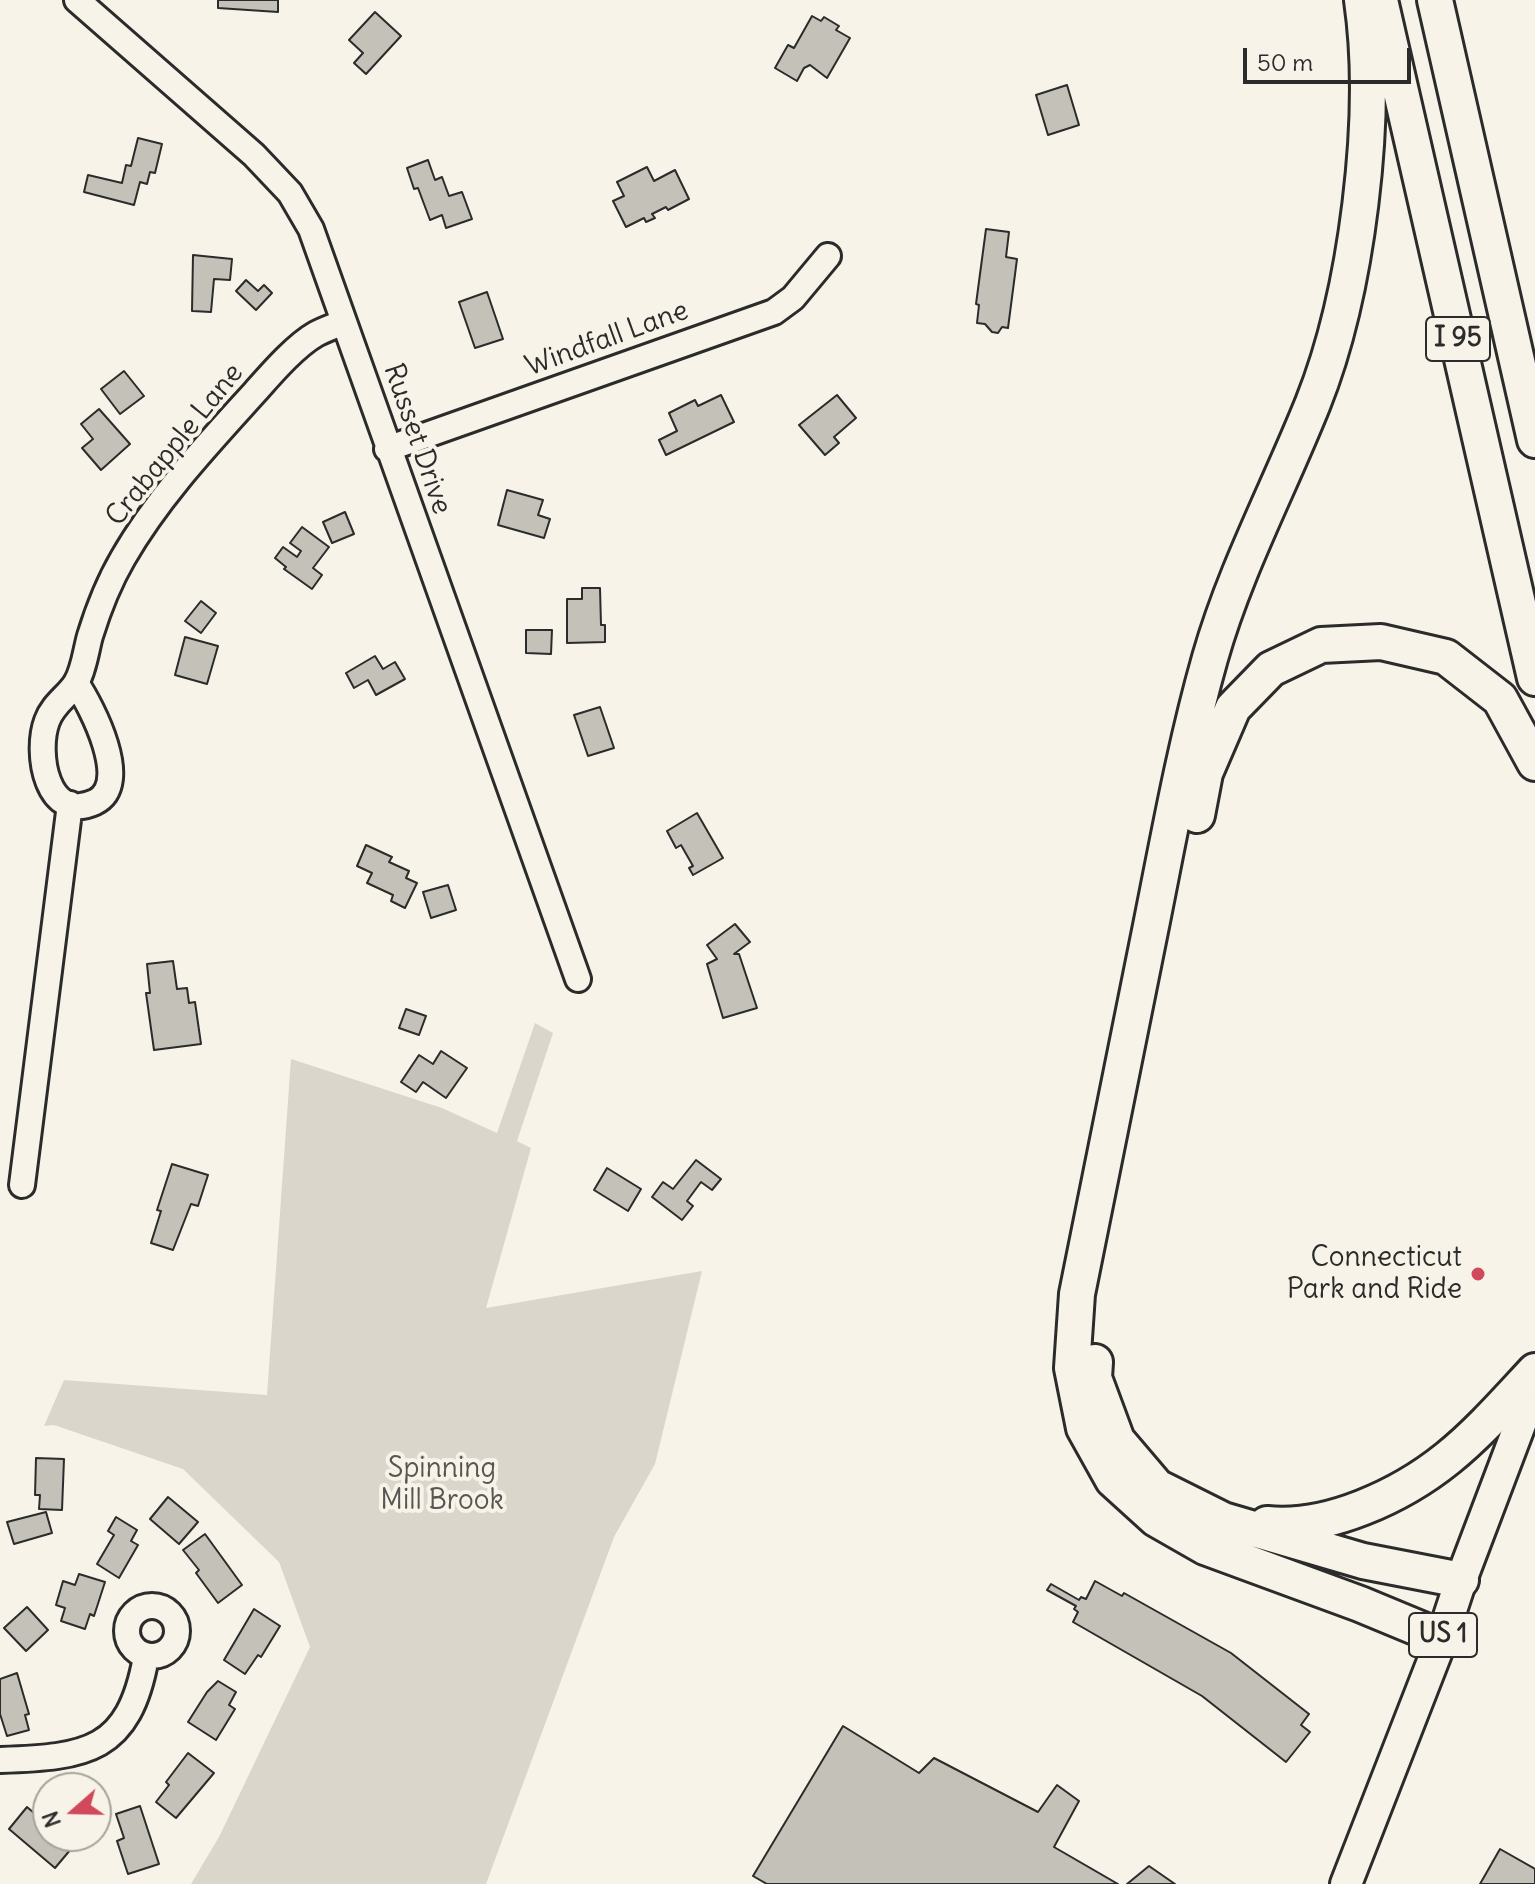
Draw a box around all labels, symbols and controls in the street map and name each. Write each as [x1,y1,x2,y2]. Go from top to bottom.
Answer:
scale bar [1247,32,1415,82]
text: 50 m [1257,47,1313,77]
street label: Windfall Lane [521,294,693,384]
road number: I 95 [1426,317,1490,361]
street label: Crabapple Lane [99,357,251,533]
street label: Russet Drive [376,359,458,519]
place label: Connecticut Park and Ride [1287,1241,1462,1307]
marker: Connecticut Park and Ride [1469,1265,1487,1283]
park label: Spinning Mill Brook [380,1452,504,1518]
road number: US 1 [1409,1613,1477,1657]
north arrow [32,1772,112,1852]
text: N [36,1808,67,1831]

